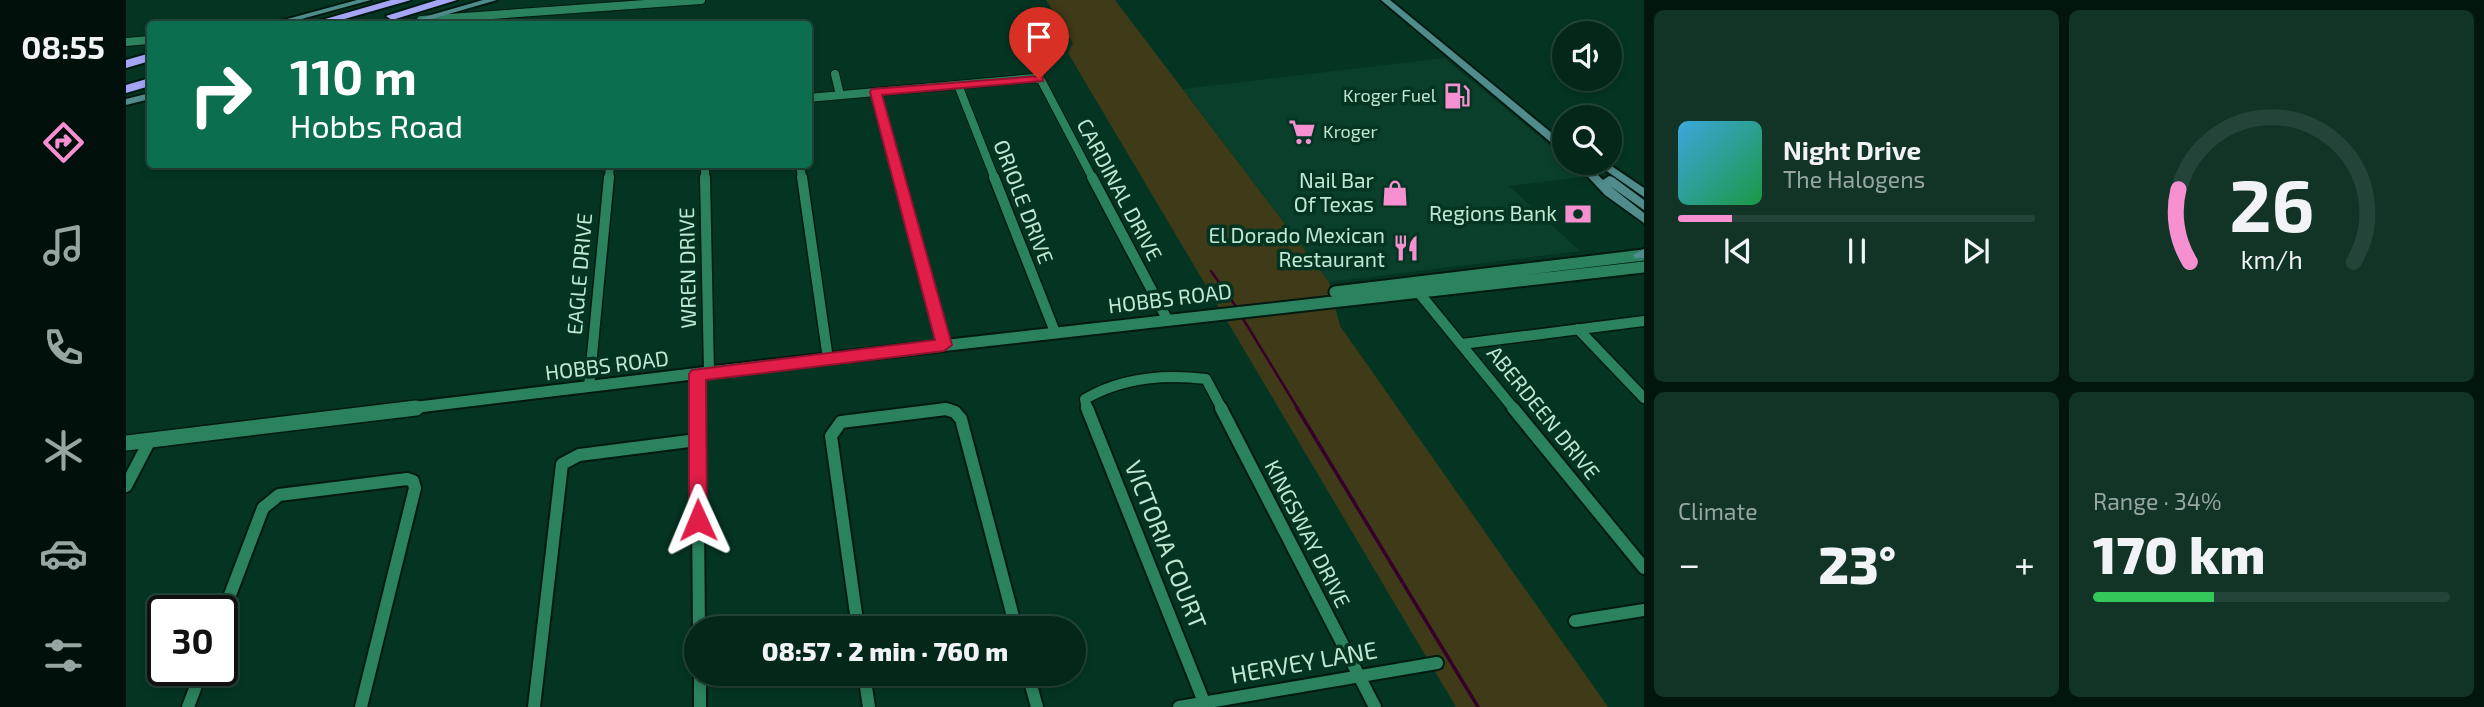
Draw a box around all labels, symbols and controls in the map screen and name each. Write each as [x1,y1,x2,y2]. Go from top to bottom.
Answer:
pin [1009,7,1069,79]
icon: arrive [1020,18,1058,56]
map controls [1552,21,1622,175]
button: sound [1552,21,1622,91]
text: 08:55 [21,27,105,65]
text: 110 m [290,46,417,105]
icon: right [175,49,266,140]
fuel station icon: Kroger Fuel [1442,81,1472,111]
place label: Kroger Fuel [1343,84,1437,106]
button: search [1552,105,1622,175]
text: Hobbs Road [290,106,463,144]
street label: CARDINAL DRIVE [1072,114,1168,265]
supermarket icon: Kroger [1287,117,1317,147]
icon: directions [39,118,88,167]
place label: Kroger [1323,120,1378,142]
text: Night Drive [1783,134,1921,165]
street label: ORIOLE DRIVE [989,136,1059,267]
text: 26 [2229,159,2314,247]
text: The Halogens [1783,165,1925,193]
place label: Nail Bar Of Texas [1294,167,1375,216]
shop icon: Nail Bar Of Texas [1380,178,1410,208]
bank icon: Regions Bank [1563,199,1593,229]
place label: Regions Bank [1429,200,1557,225]
street label: WREN DRIVE [673,207,700,329]
street label: EAGLE DRIVE [561,212,596,336]
icon: music [39,221,88,270]
place label: El Dorado Mexican Restaurant [1208,222,1385,271]
icon: previous [1719,232,1757,270]
icon: pause [1838,232,1876,270]
icon: next [1957,232,1995,270]
restaurant icon: El Dorado Mexican Restaurant [1391,233,1421,263]
text: km/h [2240,244,2303,274]
street label: HOBBS ROAD [1107,278,1233,318]
icon: phone [39,323,88,372]
street label: ABERDEEN DRIVE [1483,340,1606,484]
street label: HOBBS ROAD [544,345,670,385]
icon: climate [39,426,88,475]
street label: KINGSWAY DRIVE [1260,455,1356,611]
street label: VICTORIA COURT [1119,456,1213,633]
position arrow [661,483,735,557]
text: Range · 34% [2093,487,2221,515]
text: Climate [1678,497,1758,525]
text: 170 km [2093,522,2265,584]
icon: car [39,529,88,578]
text: 23° [1818,532,1896,594]
text: − [1678,540,1700,586]
text: + [2014,540,2035,586]
speed limit sign: 30 [147,595,238,686]
icon: filters [39,631,88,680]
street label: HERVEY LANE [1228,634,1379,689]
text: 08:57 · 2 min · 760 m [762,635,1008,666]

